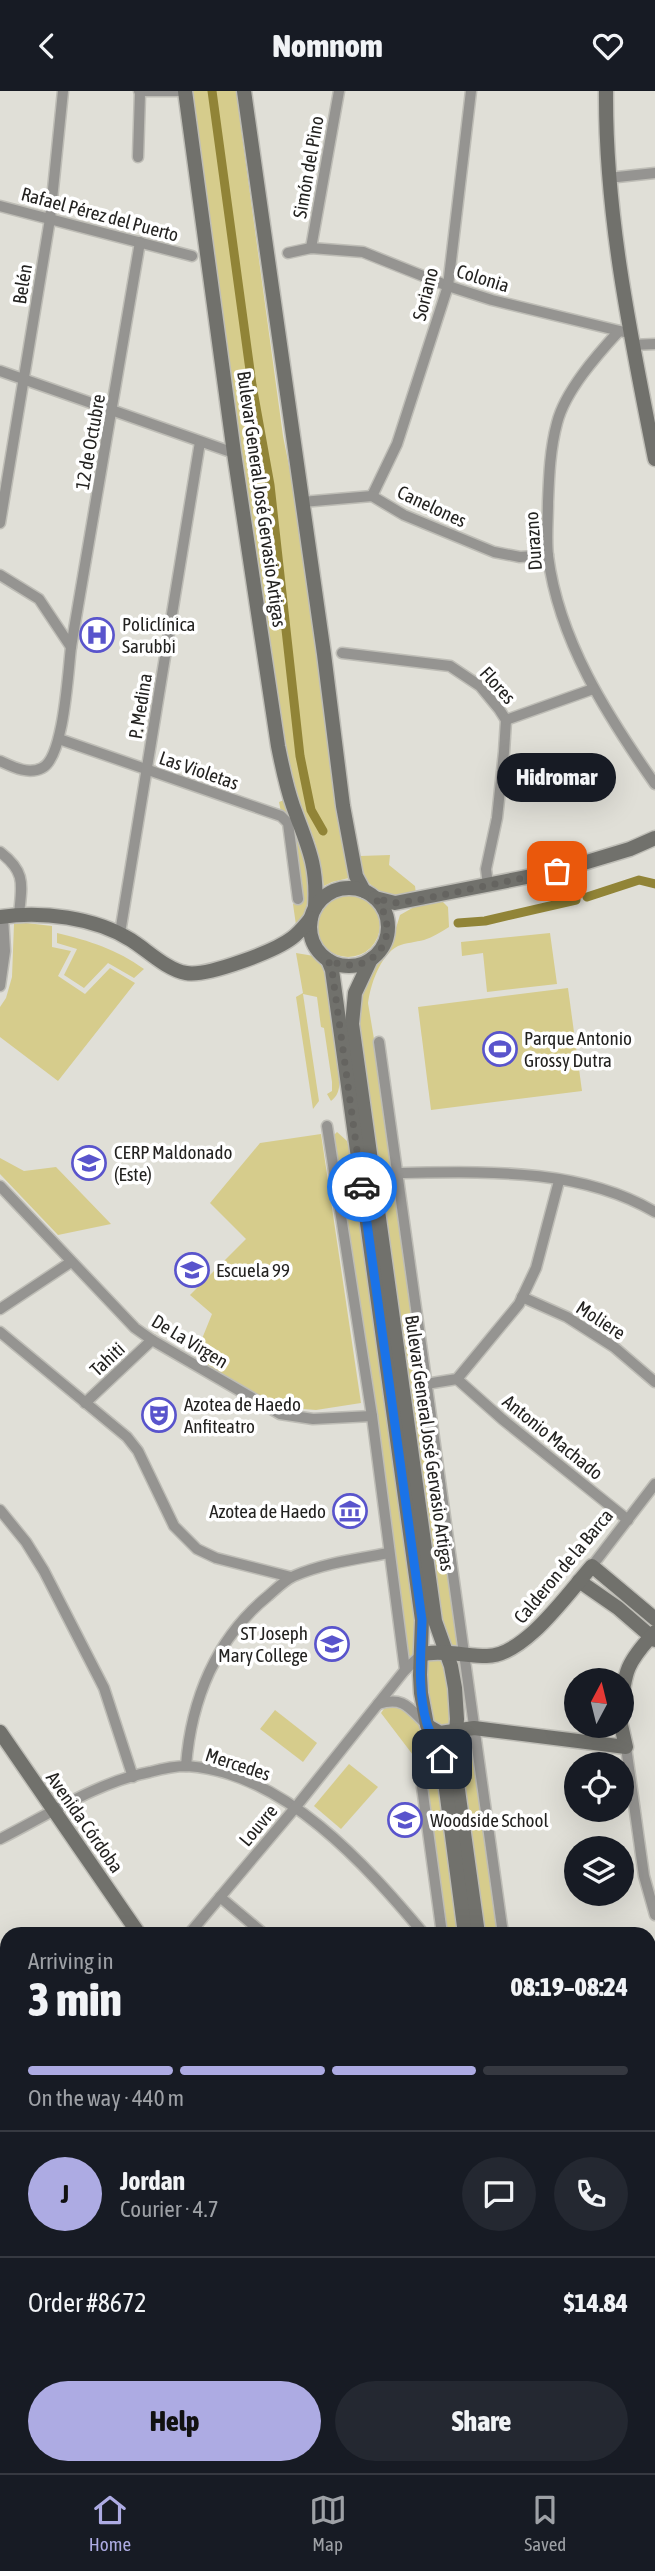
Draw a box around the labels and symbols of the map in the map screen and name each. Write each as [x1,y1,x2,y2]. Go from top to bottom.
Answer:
street label: Simón del Pino [288,114,328,220]
street label: Rafael Pérez del Puerto [19,182,181,246]
street label: Colonia [454,260,512,296]
street label: Belén [8,262,36,306]
street label: Soriano [408,265,442,323]
street label: Bulevar General José Gervasio Artigas [233,369,291,629]
street label: 12 de Octubre [71,392,109,492]
street label: Canelones [394,480,470,532]
street label: Durazno [520,511,546,571]
place label: Policlínica Sarubbi [122,613,195,657]
hospital icon: Policlínica Sarubbi [78,616,116,654]
street label: Flores [476,662,521,708]
street label: P. Medina [124,672,156,740]
street label: Las Violetas [156,746,242,794]
callout: Hidromar [498,752,616,801]
pin [527,841,587,901]
place label: Parque Antonio Grossy Dutra [524,1027,632,1071]
sports icon: Parque Antonio Grossy Dutra [481,1030,519,1068]
place label: CERP Maldonado (Este) [114,1141,232,1185]
school or university icon: CERP Maldonado (Este) [70,1144,108,1182]
courier [327,1152,397,1222]
school or university icon: Escuela 99 [173,1251,211,1289]
place label: Escuela 99 [216,1259,290,1281]
street label: Moliere [572,1296,630,1344]
street label: De La Virgen [148,1310,232,1372]
street label: Bulevar General José Gervasio Artigas [401,1313,459,1573]
street label: Tahiti [85,1338,129,1380]
street label: Antonio Machado [499,1390,608,1484]
place label: Azotea de Haedo Anfiteatro [184,1393,301,1437]
theatre icon: Azotea de Haedo Anfiteatro [140,1396,178,1434]
museum icon: Azotea de Haedo [331,1492,369,1530]
place label: Azotea de Haedo [209,1500,326,1522]
street label: Calderon de la Barca [509,1504,617,1628]
place label: ST Joseph Mary College [218,1622,308,1666]
school or university icon: ST Joseph Mary College [313,1625,351,1663]
north arrow [564,1668,634,1738]
pin [412,1729,472,1789]
street label: Mercedes [203,1743,273,1785]
street label: Avenida Córdoba [42,1767,128,1877]
street label: Louvre [234,1800,282,1850]
school or university icon: Woodside School [386,1801,424,1839]
place label: Woodside School [430,1809,549,1831]

